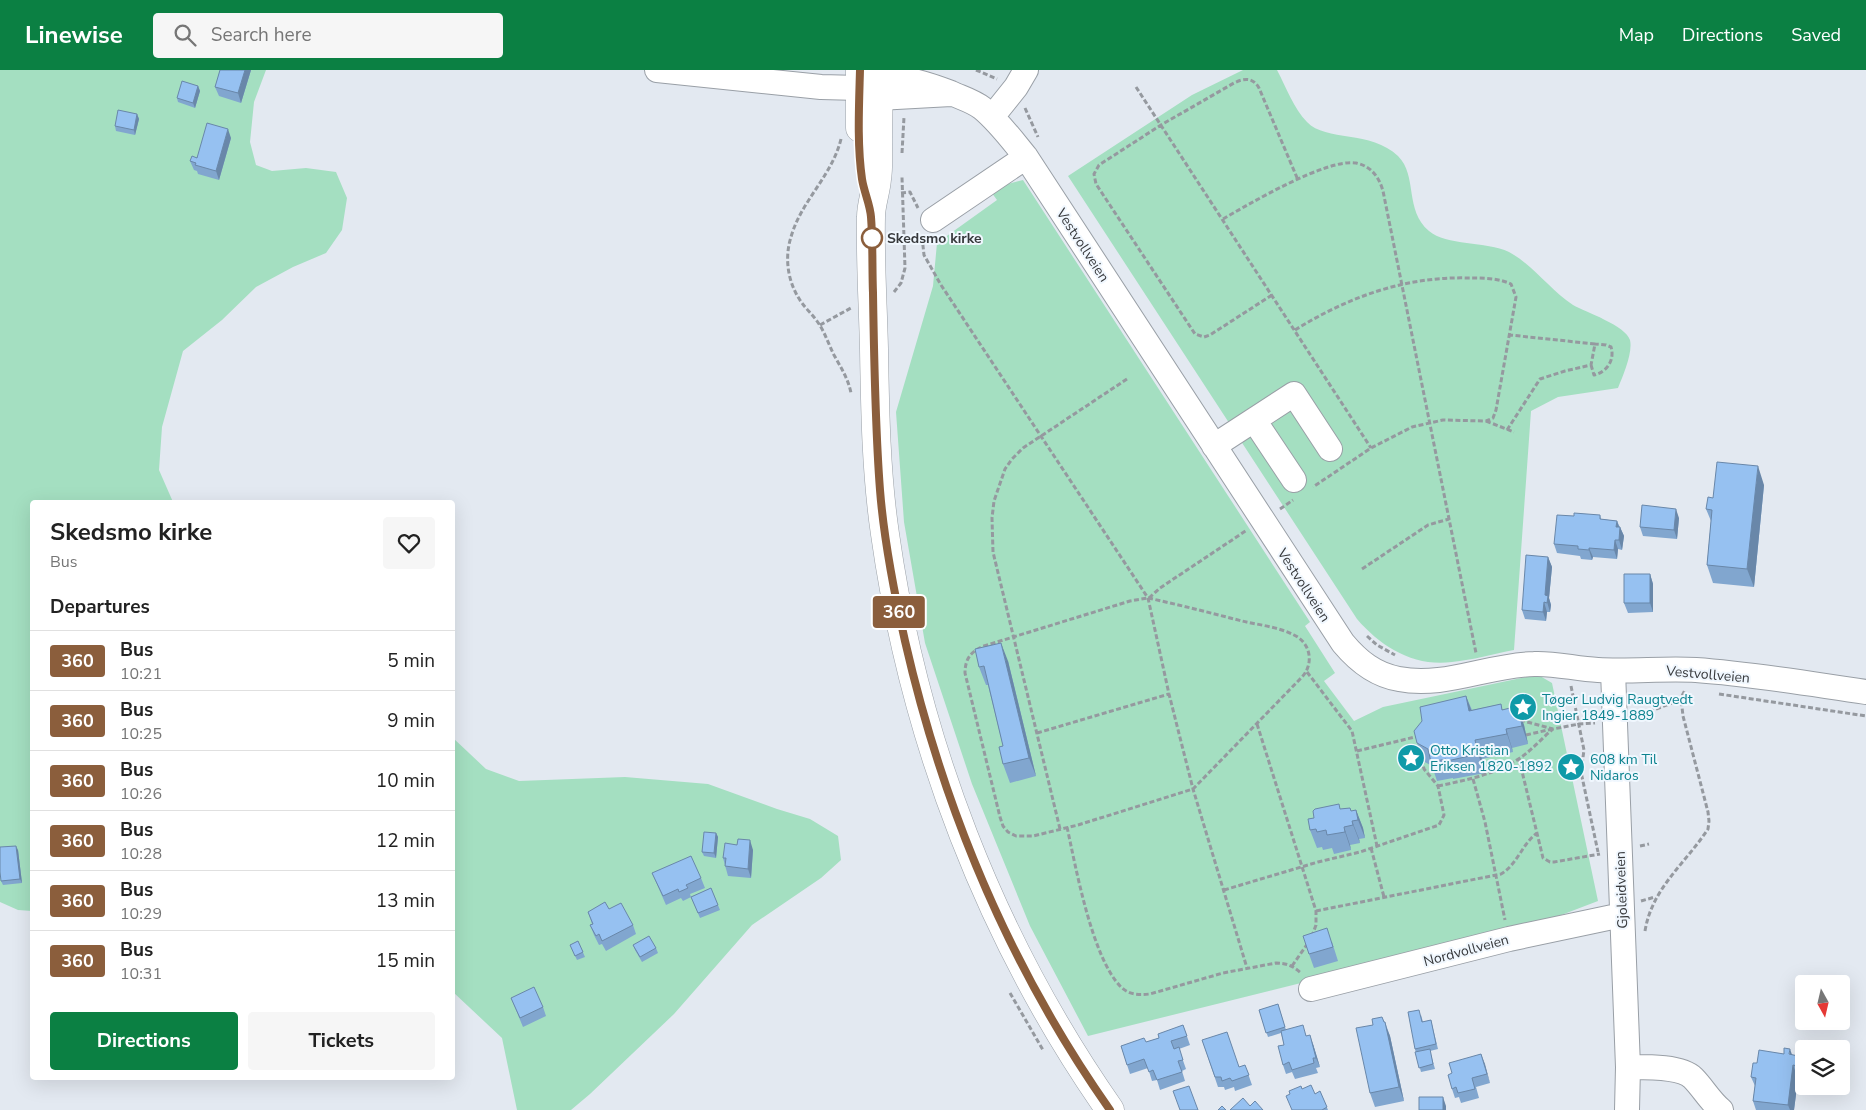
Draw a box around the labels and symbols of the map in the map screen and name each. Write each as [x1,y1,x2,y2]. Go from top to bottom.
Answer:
street label: Vestvollveien [1051,204,1113,286]
marker: Skedsmo kirke [861,227,883,249]
place label: Skedsmo kirke [887,229,982,248]
street label: Vestvollveien [1272,544,1334,626]
line badge: 360 [870,596,928,628]
street label: Vestvollveien [1664,661,1751,688]
place label: Tøger Ludvig Raugtvedt Ingier 1849-1889 [1542,690,1693,725]
place icon: Tøger Ludvig Raugtvedt Ingier 1849-1889 [1508,692,1538,722]
place label: Otto Kristian Eriksen 1820-1892 [1430,741,1552,776]
place icon: Otto Kristian Eriksen 1820-1892 [1396,743,1426,773]
place label: 608 km Til Nidaros [1590,750,1658,785]
place icon: 608 km Til Nidaros [1556,752,1586,782]
street label: Gjoleidveien [1611,851,1632,929]
street label: Nordvollveien [1421,930,1511,971]
north arrow [1795,975,1850,1030]

